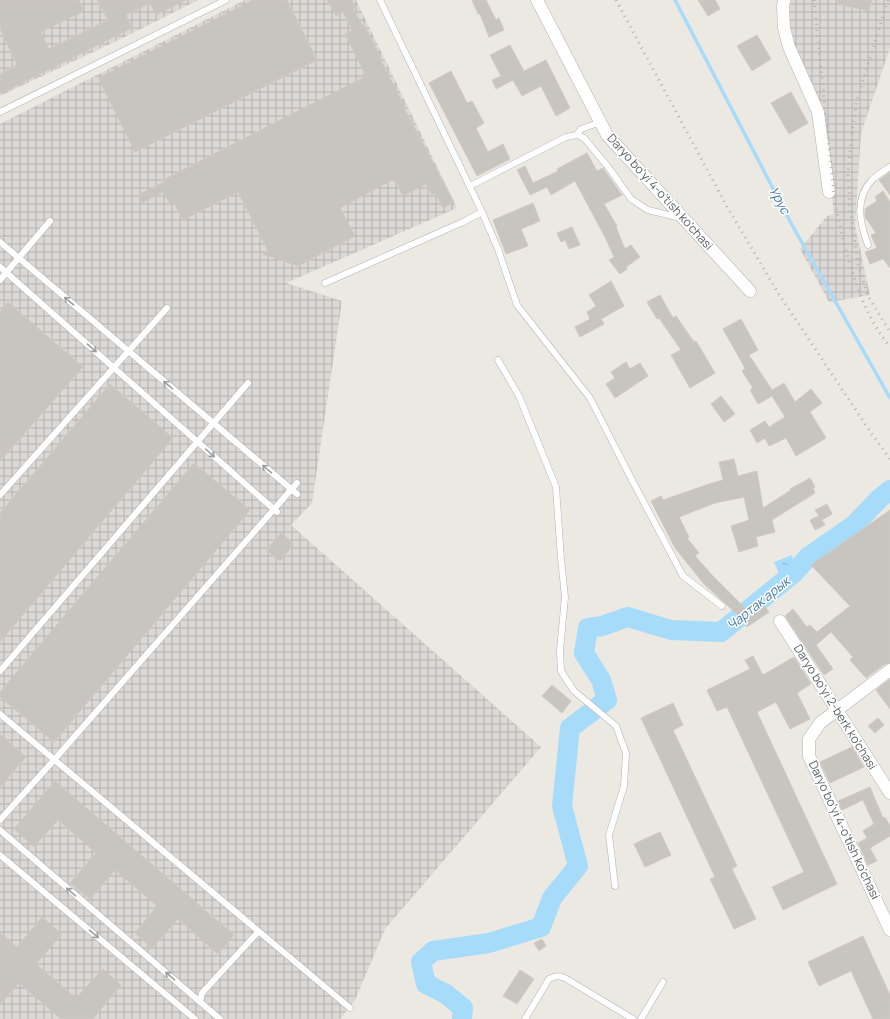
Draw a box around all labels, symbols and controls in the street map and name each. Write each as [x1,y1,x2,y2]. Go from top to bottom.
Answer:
street label: Daryo bo'yi 4-o'tish ko'chasi [603,130,717,254]
water label: Урус [765,183,796,219]
one-way arrow [64,296,74,305]
one-way arrow [87,344,97,353]
one-way arrow [163,380,174,389]
one-way arrow [205,448,215,457]
one-way arrow [262,464,273,473]
water label: Чартак арык [723,570,795,634]
street label: Daryo bo'yi 2-berk ko'chasi [790,641,881,773]
street label: Daryo bo'yi 4-o'tish ko'chasi [805,758,884,902]
one-way arrow [66,887,77,896]
one-way arrow [89,930,100,939]
one-way arrow [165,972,175,981]

